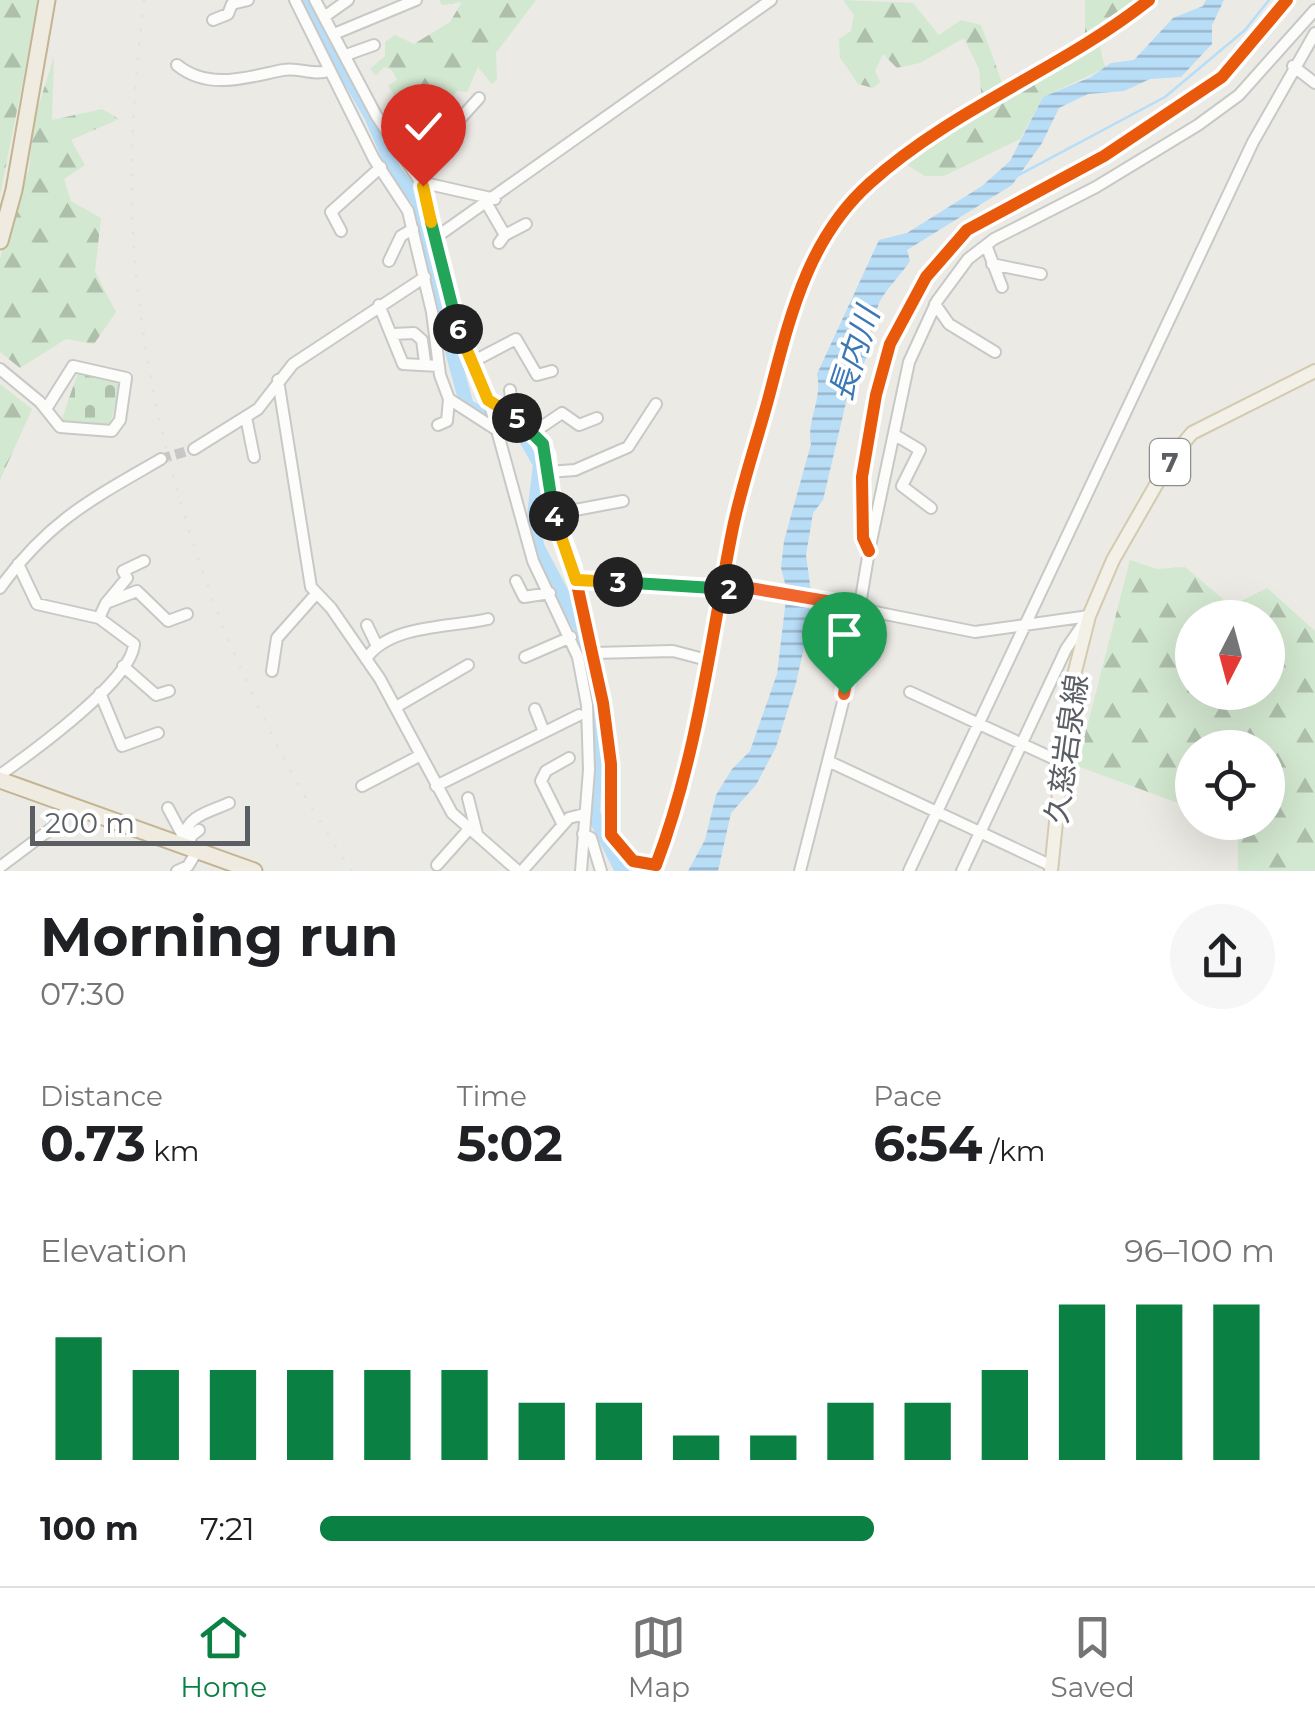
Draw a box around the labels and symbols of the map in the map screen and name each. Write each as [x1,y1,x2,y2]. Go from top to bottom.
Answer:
pin [381,84,466,187]
water label: 長内川 [820,299,888,406]
pin: 6 [433,304,483,354]
pin: 5 [492,393,542,443]
road number: 7 [1150,439,1190,485]
pin: 4 [529,491,579,541]
pin: 3 [593,557,643,607]
pin: 2 [704,564,754,614]
pin [802,592,887,695]
north arrow [1175,600,1285,710]
street label: 久慈岩泉線 [1038,672,1095,826]
scale bar [30,801,250,846]

